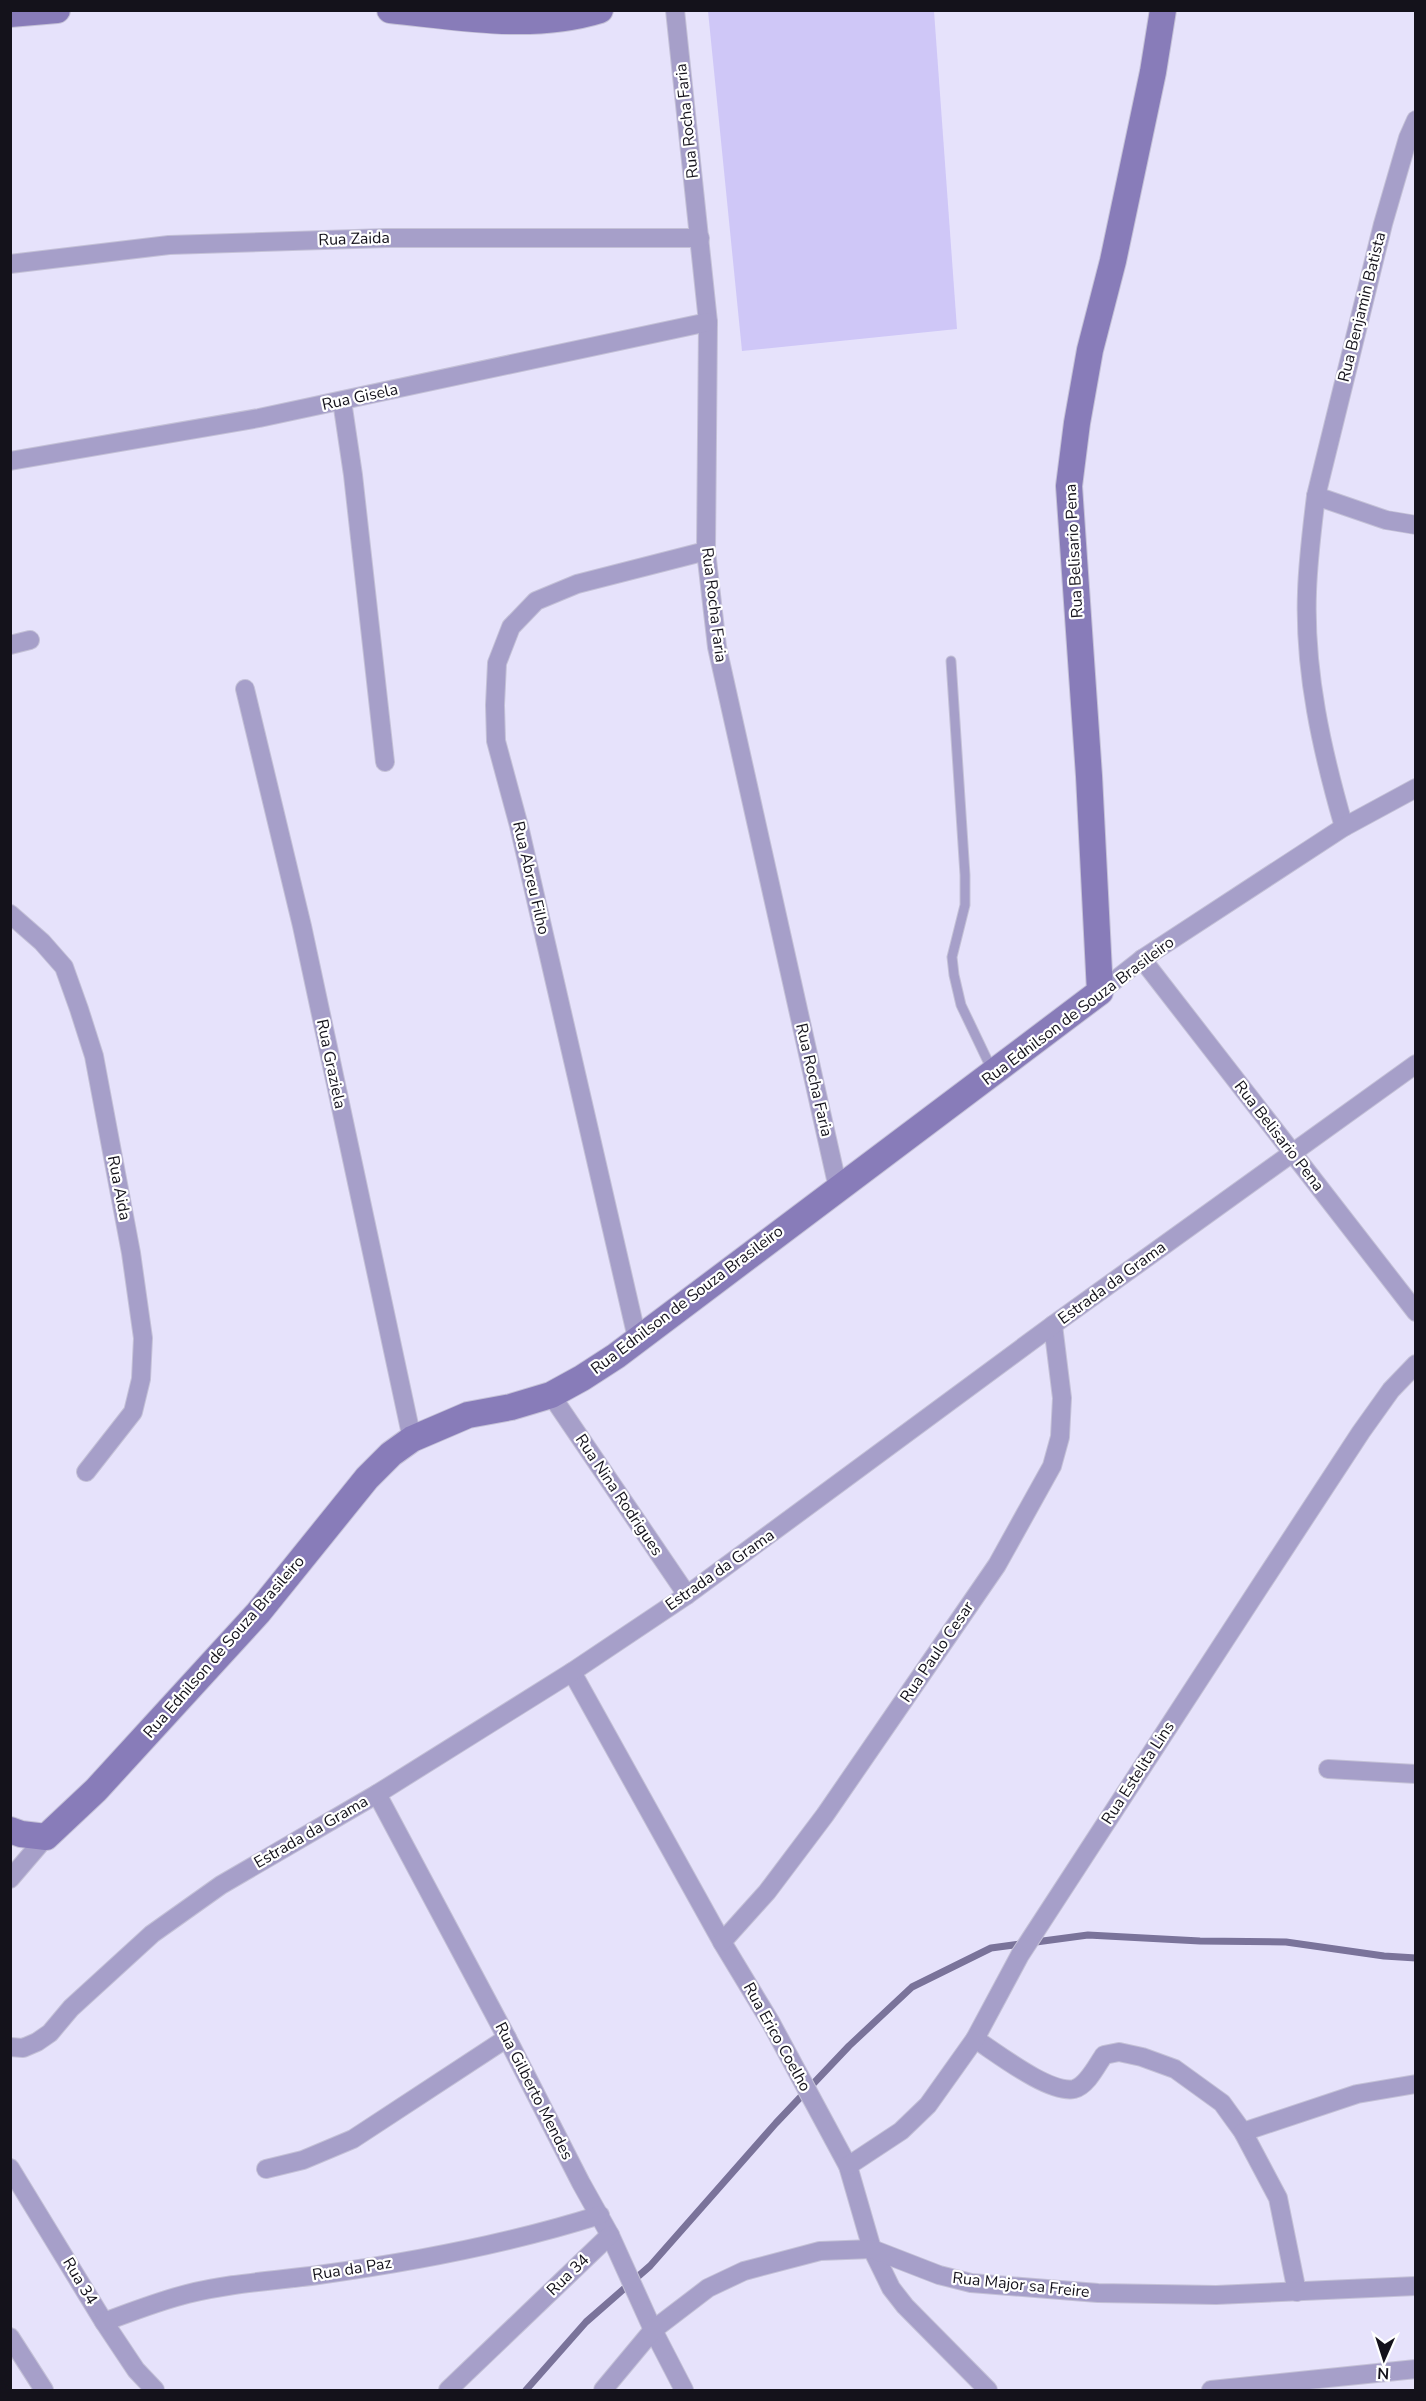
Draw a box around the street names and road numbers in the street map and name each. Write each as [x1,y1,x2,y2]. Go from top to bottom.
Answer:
street label: Rua Rocha Faria [670,62,704,180]
street label: Rua Zaida [318,227,390,251]
street label: Rua Benjamin Batista [1333,230,1391,384]
street label: Rua Gisela [320,378,400,416]
street label: Rua Belisario Pena [1059,483,1089,619]
street label: Rua Rocha Faria [696,546,732,664]
street label: Rua Abreu Filho [507,819,555,937]
street label: Rua Ednilson de Souza Brasileiro [977,931,1179,1091]
street label: Rua Graziela [311,1017,351,1111]
street label: Rua Rocha Faria [790,1021,838,1139]
street label: Rua Belisario Pena [1229,1076,1329,1196]
street label: Rua Aida [102,1154,136,1222]
street label: Rua Ednilson de Souza Brasileiro [586,1220,788,1380]
street label: Estrada da Grama [1054,1236,1170,1330]
street label: Rua Nina Rodrigues [570,1430,668,1560]
street label: Estrada da Grama [661,1524,779,1616]
street label: Rua Ednilson de Souza Brasileiro [138,1551,310,1743]
street label: Rua Paulo Cesar [895,1597,979,1707]
street label: Rua Estelita Lins [1096,1717,1180,1829]
street label: Estrada da Grama [250,1790,372,1874]
street label: Rua Erico Coelho [738,1978,816,2096]
street label: Rua Gilberto Mendes [490,2018,578,2164]
street label: Rua 34 [542,2249,594,2301]
street label: Rua da Paz [311,2252,393,2286]
street label: Rua 34 [57,2253,103,2309]
street label: Rua Major sa Freire [951,2267,1091,2303]

